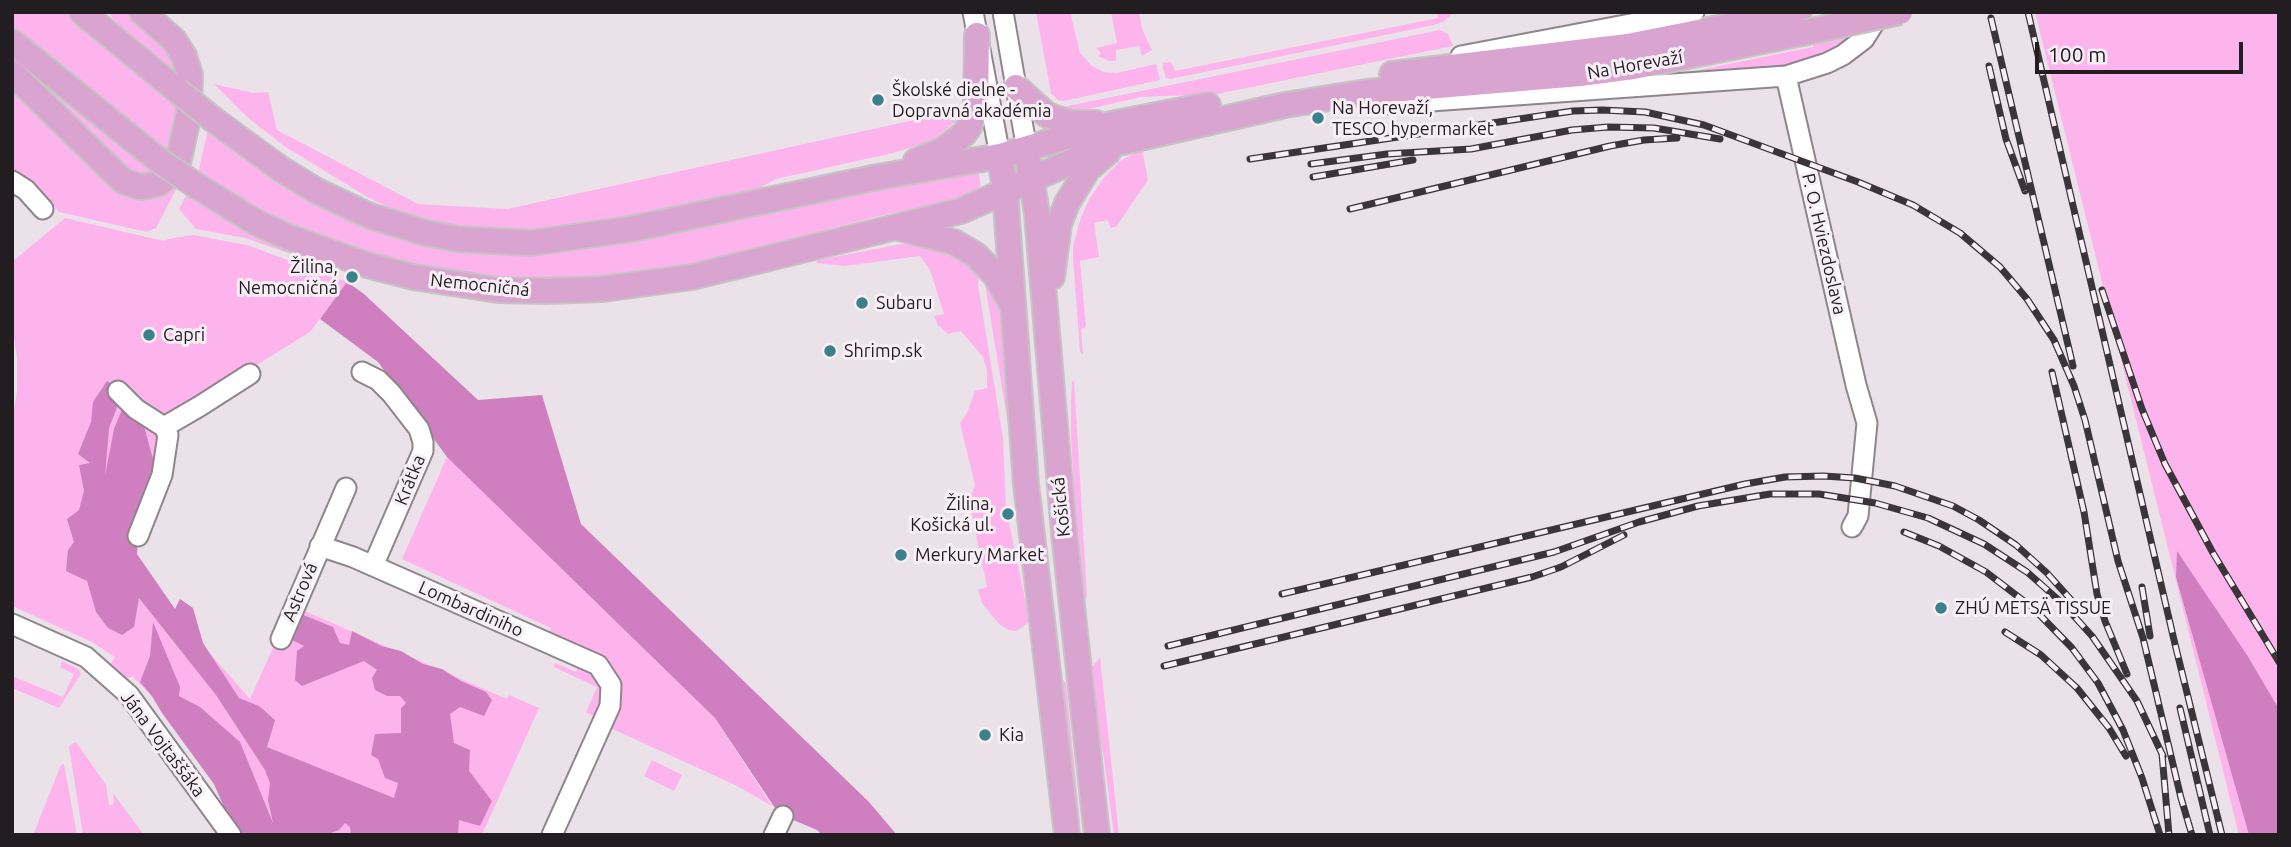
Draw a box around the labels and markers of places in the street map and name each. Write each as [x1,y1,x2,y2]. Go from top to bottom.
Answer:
place label: Školské dielne - Dopravná akadémia [892,79,1051,122]
marker: Školské dielne - Dopravná akadémia [870,92,886,108]
place label: Na Horevaží, TESCO hypermarket [1332,97,1494,140]
marker: Na Horevaží, TESCO hypermarket [1310,110,1326,126]
place label: Žilina, Nemocničná [238,256,338,298]
marker: Žilina, Nemocničná [344,269,360,285]
place label: Subaru [876,292,933,314]
marker: Subaru [854,295,870,311]
place label: Capri [163,324,205,346]
marker: Capri [141,327,157,343]
place label: Shrimp.sk [844,340,922,362]
marker: Shrimp.sk [822,343,838,359]
place label: Žilina, Košická ul. [910,493,994,536]
marker: Žilina, Košická ul. [1000,506,1016,522]
place label: Merkury Market [915,544,1044,566]
marker: Merkury Market [893,547,909,563]
place label: ZHÚ METSÄ TISSUE [1955,597,2111,619]
marker: ZHÚ METSÄ TISSUE [1933,600,1949,616]
place label: Kia [999,724,1024,746]
marker: Kia [977,727,993,743]

